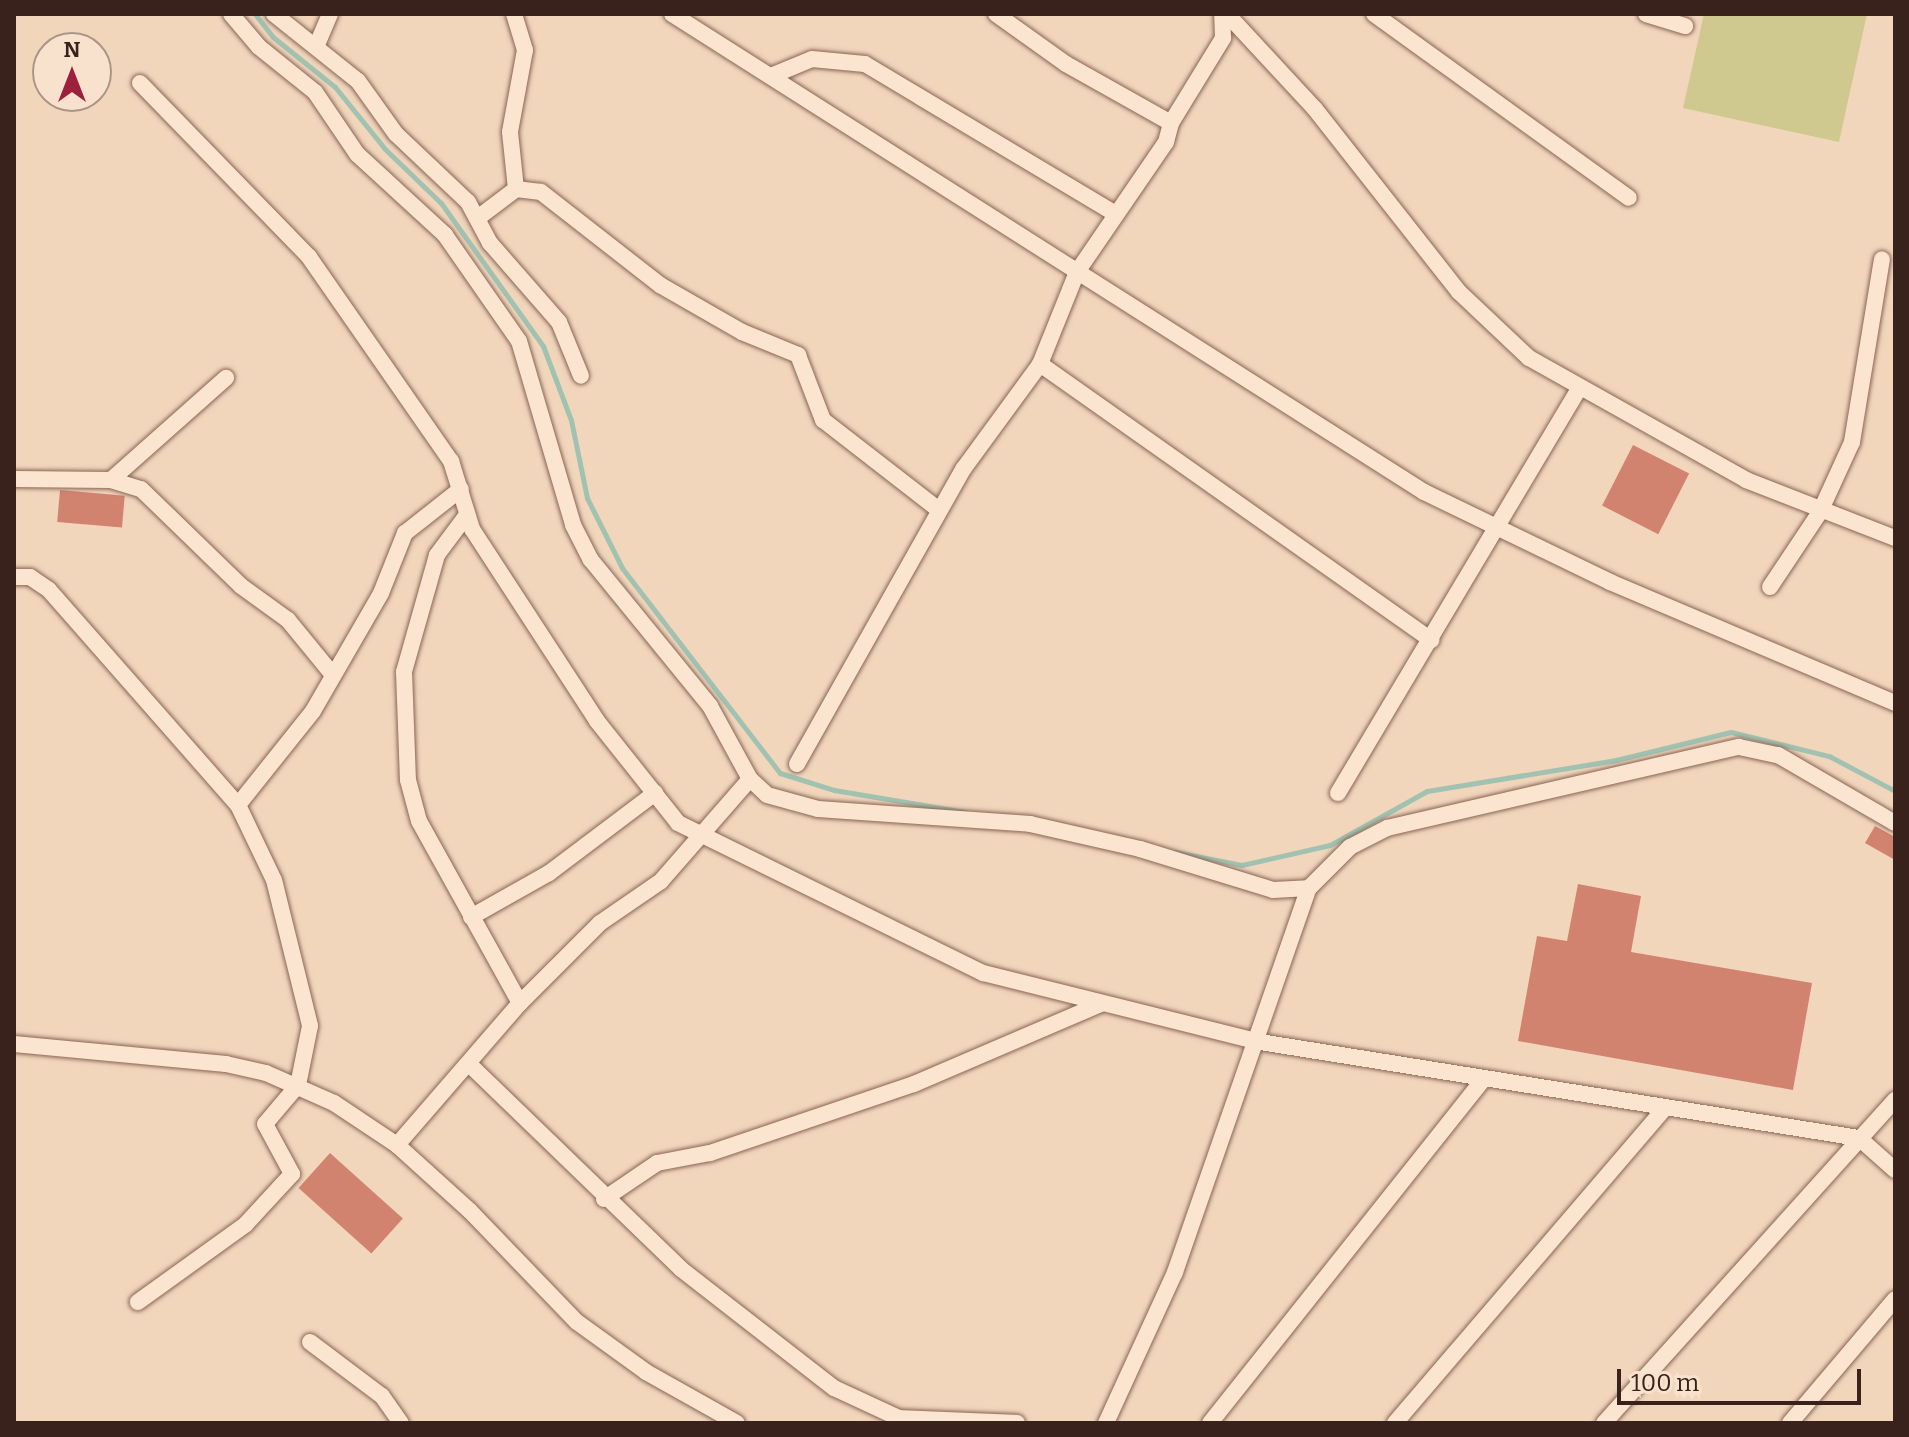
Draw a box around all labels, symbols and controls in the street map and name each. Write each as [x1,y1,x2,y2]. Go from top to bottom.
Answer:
north arrow [32,32,112,112]
text: N [64,36,80,63]
scale bar [1621,1353,1865,1403]
text: 100 m [1631,1369,1699,1397]

